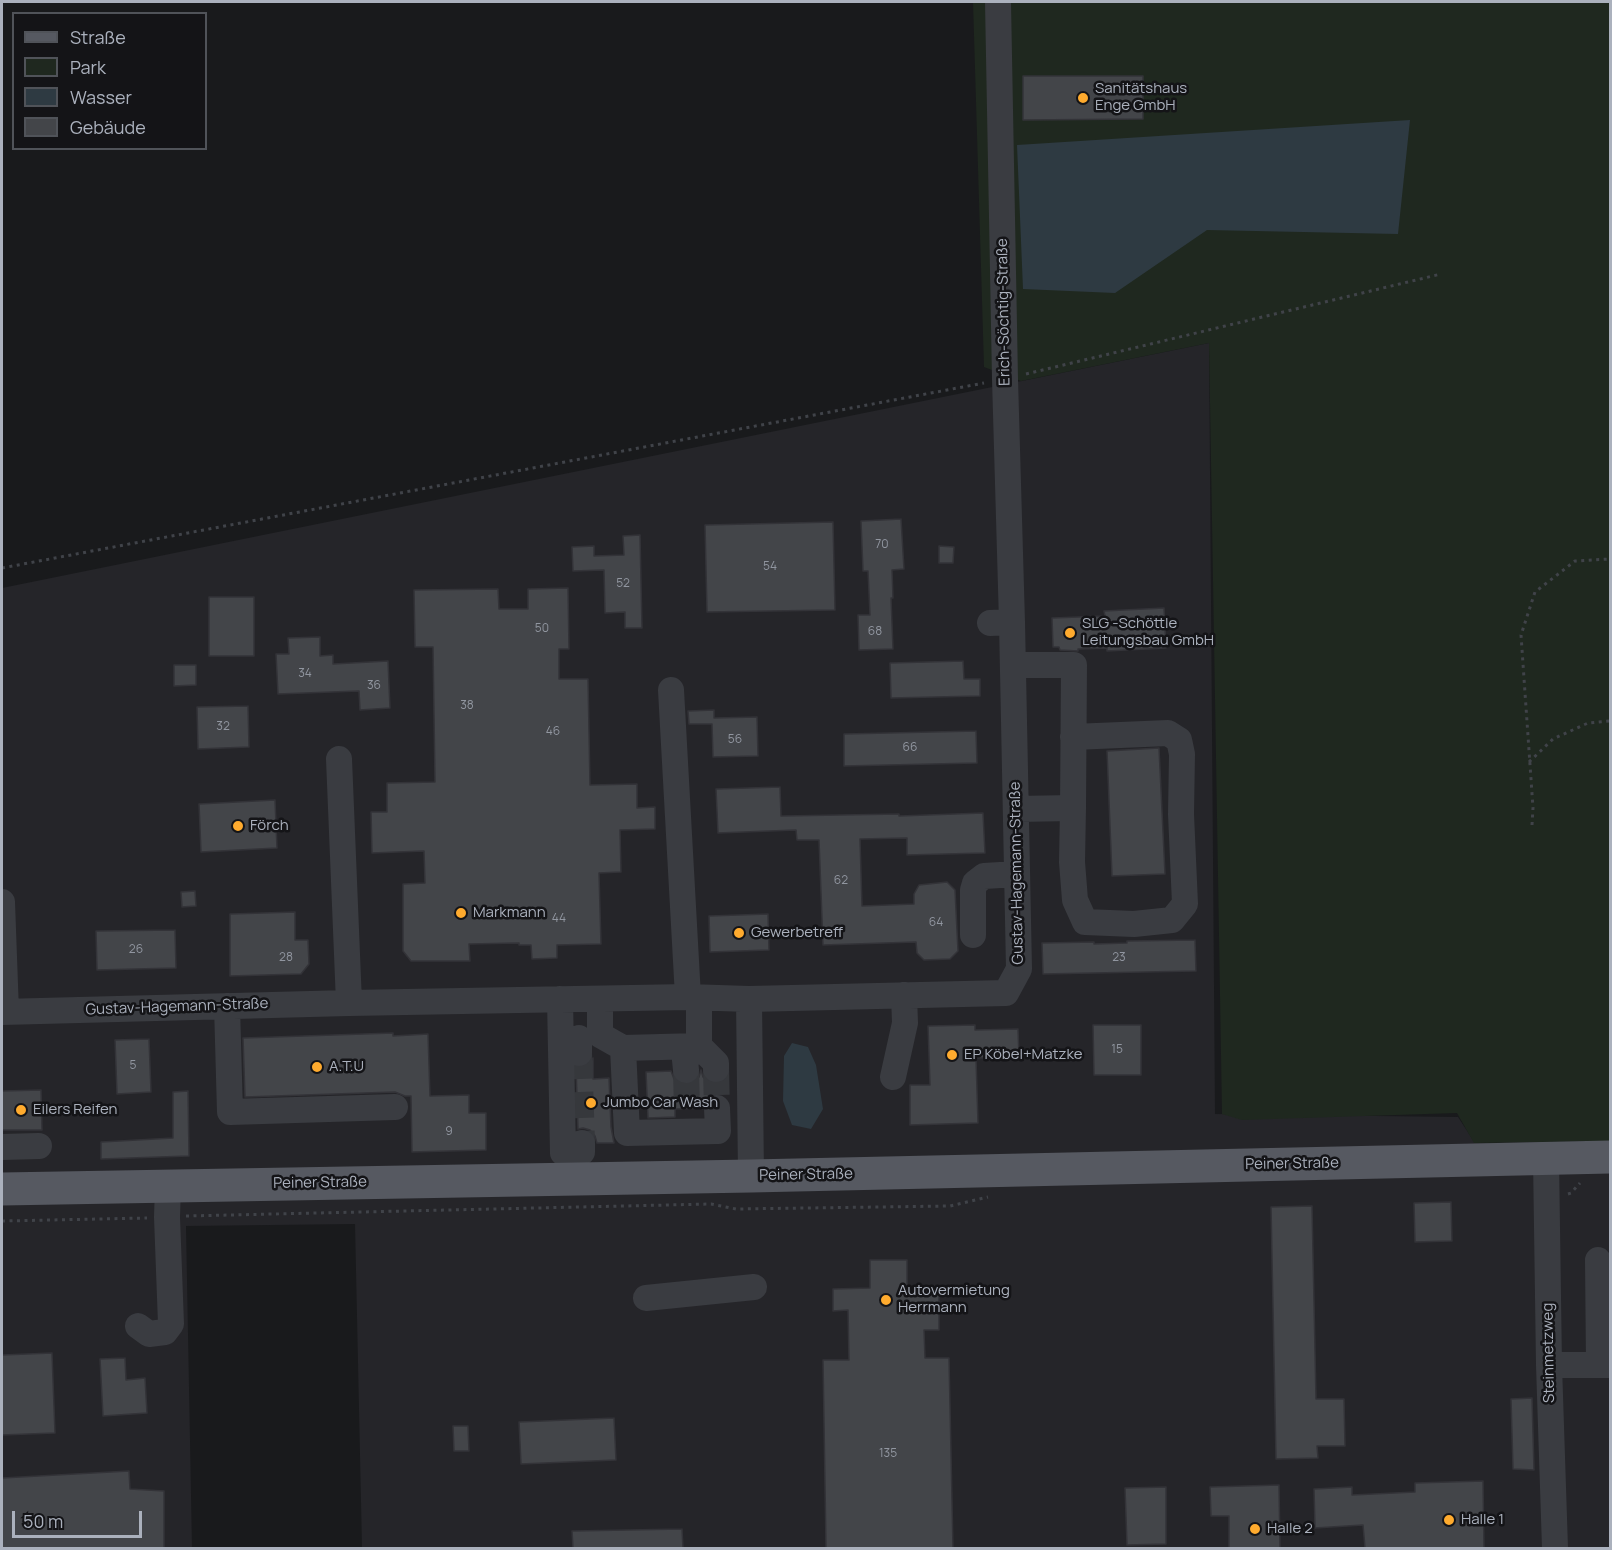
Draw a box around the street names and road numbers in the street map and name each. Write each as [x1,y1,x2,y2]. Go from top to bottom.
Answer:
street label: Erich-Söchtig-Straße [994,238,1014,386]
street label: Gustav-Hagemann-Straße [1006,781,1028,965]
street label: Gustav-Hagemann-Straße [85,995,269,1019]
street label: Peiner Straße [1245,1154,1339,1174]
street label: Peiner Straße [759,1165,853,1185]
street label: Peiner Straße [273,1173,367,1193]
street label: Steinmetzweg [1539,1303,1559,1403]

